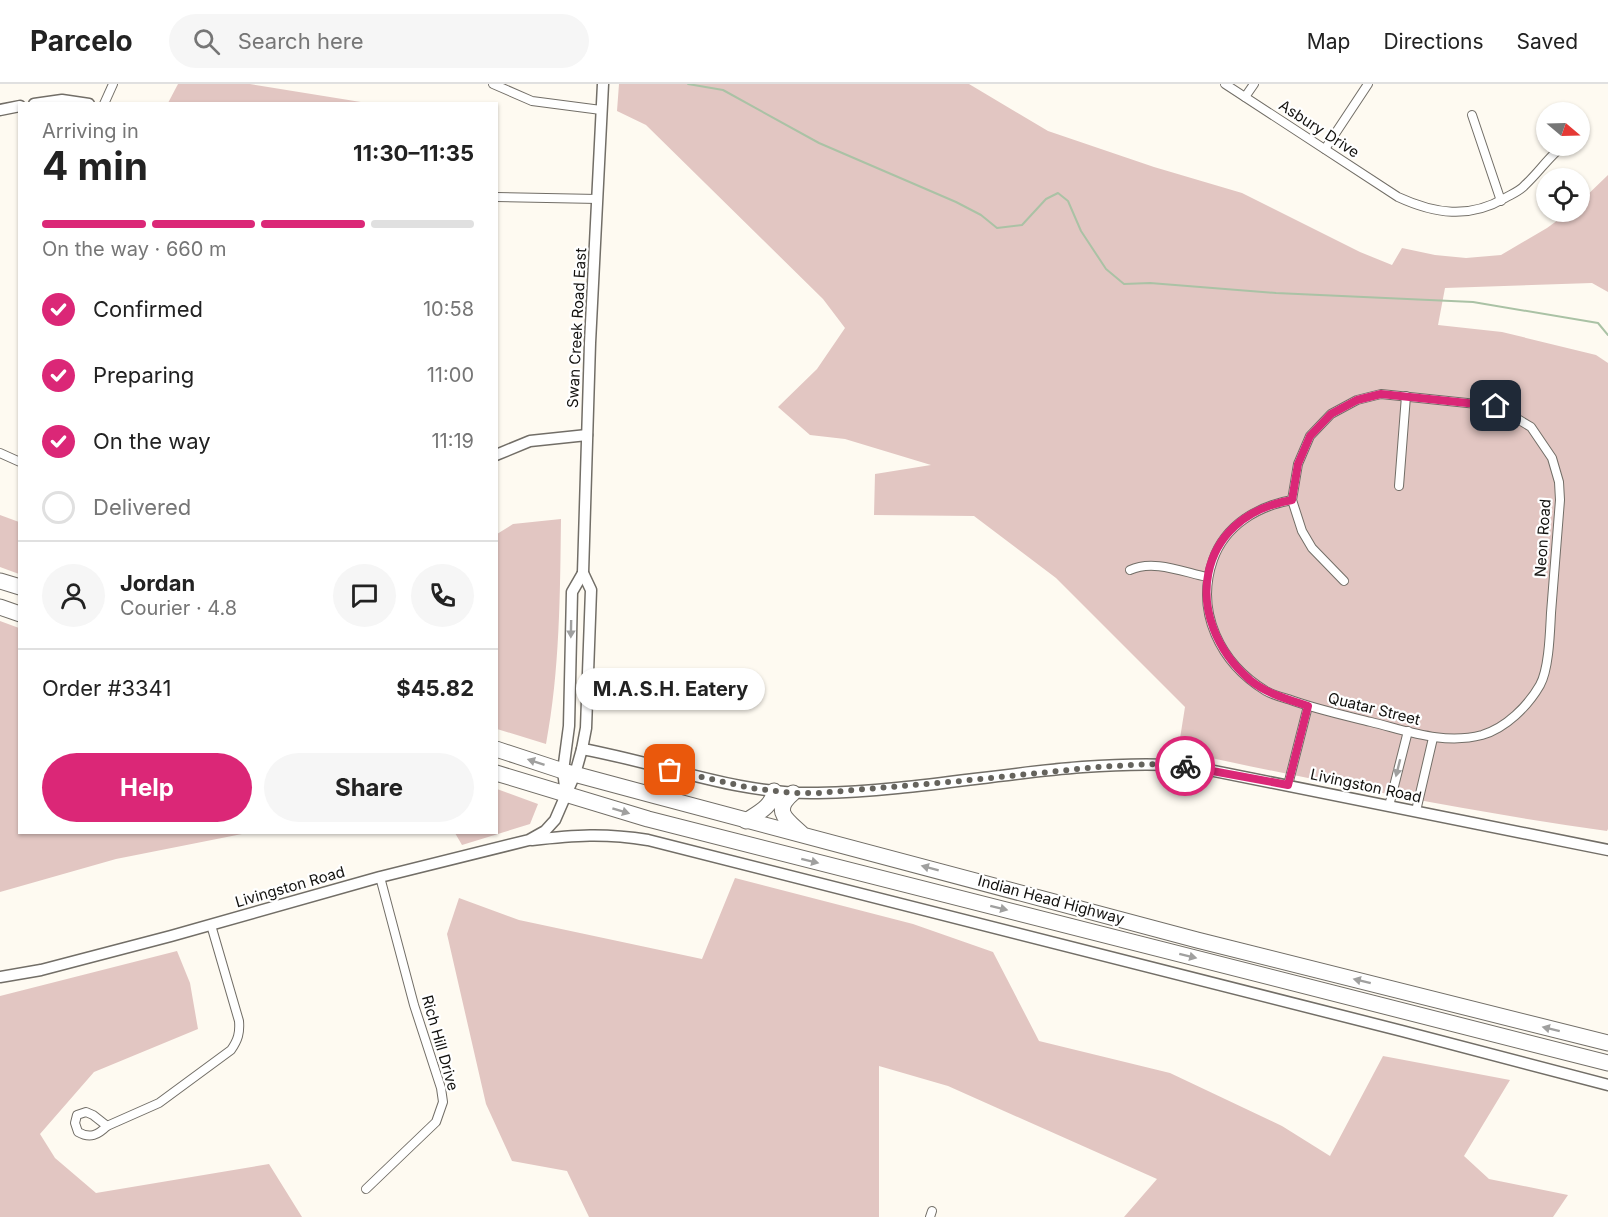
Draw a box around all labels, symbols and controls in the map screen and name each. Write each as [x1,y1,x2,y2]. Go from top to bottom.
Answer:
search box [169,14,589,68]
text: Parcelo [30,24,133,58]
icon: search [190,25,223,58]
text: Search here [238,28,363,54]
text: Map [1307,29,1350,54]
text: Directions [1383,29,1484,54]
text: Saved [1517,29,1578,54]
street label: Asbury Drive [1275,96,1363,162]
north arrow [1536,102,1590,156]
map controls [1536,102,1590,222]
text: Arriving in [42,119,139,143]
text: 11:30–11:35 [353,140,474,166]
text: 4 min [42,142,148,189]
button: locate [1536,168,1590,222]
text: On the way · 660 m [42,237,227,261]
street label: Swan Creek Road East [563,247,590,409]
icon: check [42,293,75,326]
text: Confirmed [93,296,203,322]
text: 10:58 [423,297,474,321]
icon: check [42,359,75,392]
text: Preparing [93,362,194,388]
text: 11:00 [427,363,474,387]
pin [1470,380,1521,431]
icon: home [1479,389,1512,422]
icon: check [42,425,75,458]
text: On the way [93,428,211,454]
text: 11:19 [431,429,474,453]
text: Delivered [93,494,191,520]
street label: Neon Road [1530,498,1555,578]
button: person [42,564,105,627]
button: chat [333,564,396,627]
button: phone [411,564,474,627]
text: Jordan [120,570,195,596]
text: Courier · 4.8 [120,596,237,620]
one-way arrow [567,619,576,638]
callout: M.A.S.H. Eatery [576,668,764,710]
text: Order #3341 [42,675,171,701]
text: $45.82 [396,675,474,701]
text: M.A.S.H. Eatery [593,677,748,701]
street label: Quatar Street [1326,688,1422,729]
courier [1155,736,1215,796]
pin [644,744,695,795]
icon: bike [1169,750,1202,783]
button: Help [42,753,252,822]
button: Share [264,753,474,822]
icon: bag [653,753,686,786]
one-way arrow [527,757,545,766]
one-way arrow [1393,759,1403,778]
street label: Livingston Road [1309,764,1423,807]
one-way arrow [613,807,631,816]
one-way arrow [801,856,819,866]
street label: Livingston Road [233,862,347,911]
one-way arrow [921,862,939,872]
street label: Indian Head Highway [976,871,1127,928]
one-way arrow [990,904,1008,914]
one-way arrow [1179,952,1197,962]
one-way arrow [1353,976,1371,986]
street label: Rich Hill Drive [418,993,463,1093]
one-way arrow [1542,1024,1560,1033]

